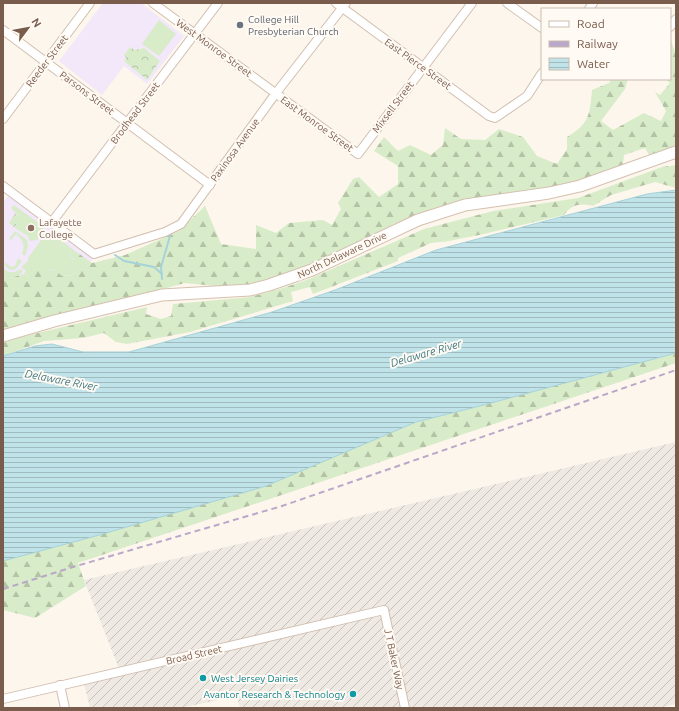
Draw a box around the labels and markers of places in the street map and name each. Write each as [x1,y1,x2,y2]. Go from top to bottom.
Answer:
place label: College Hill Presbyterian Church [248,14,339,37]
marker: College Hill Presbyterian Church [235,20,245,30]
place label: Lafayette College [39,217,82,240]
marker: Lafayette College [26,223,36,233]
marker: West Jersey Dairies [198,673,208,683]
place label: West Jersey Dairies [211,673,298,684]
place label: Avantor Research & Technology [204,689,345,700]
marker: Avantor Research & Technology [348,689,358,699]

